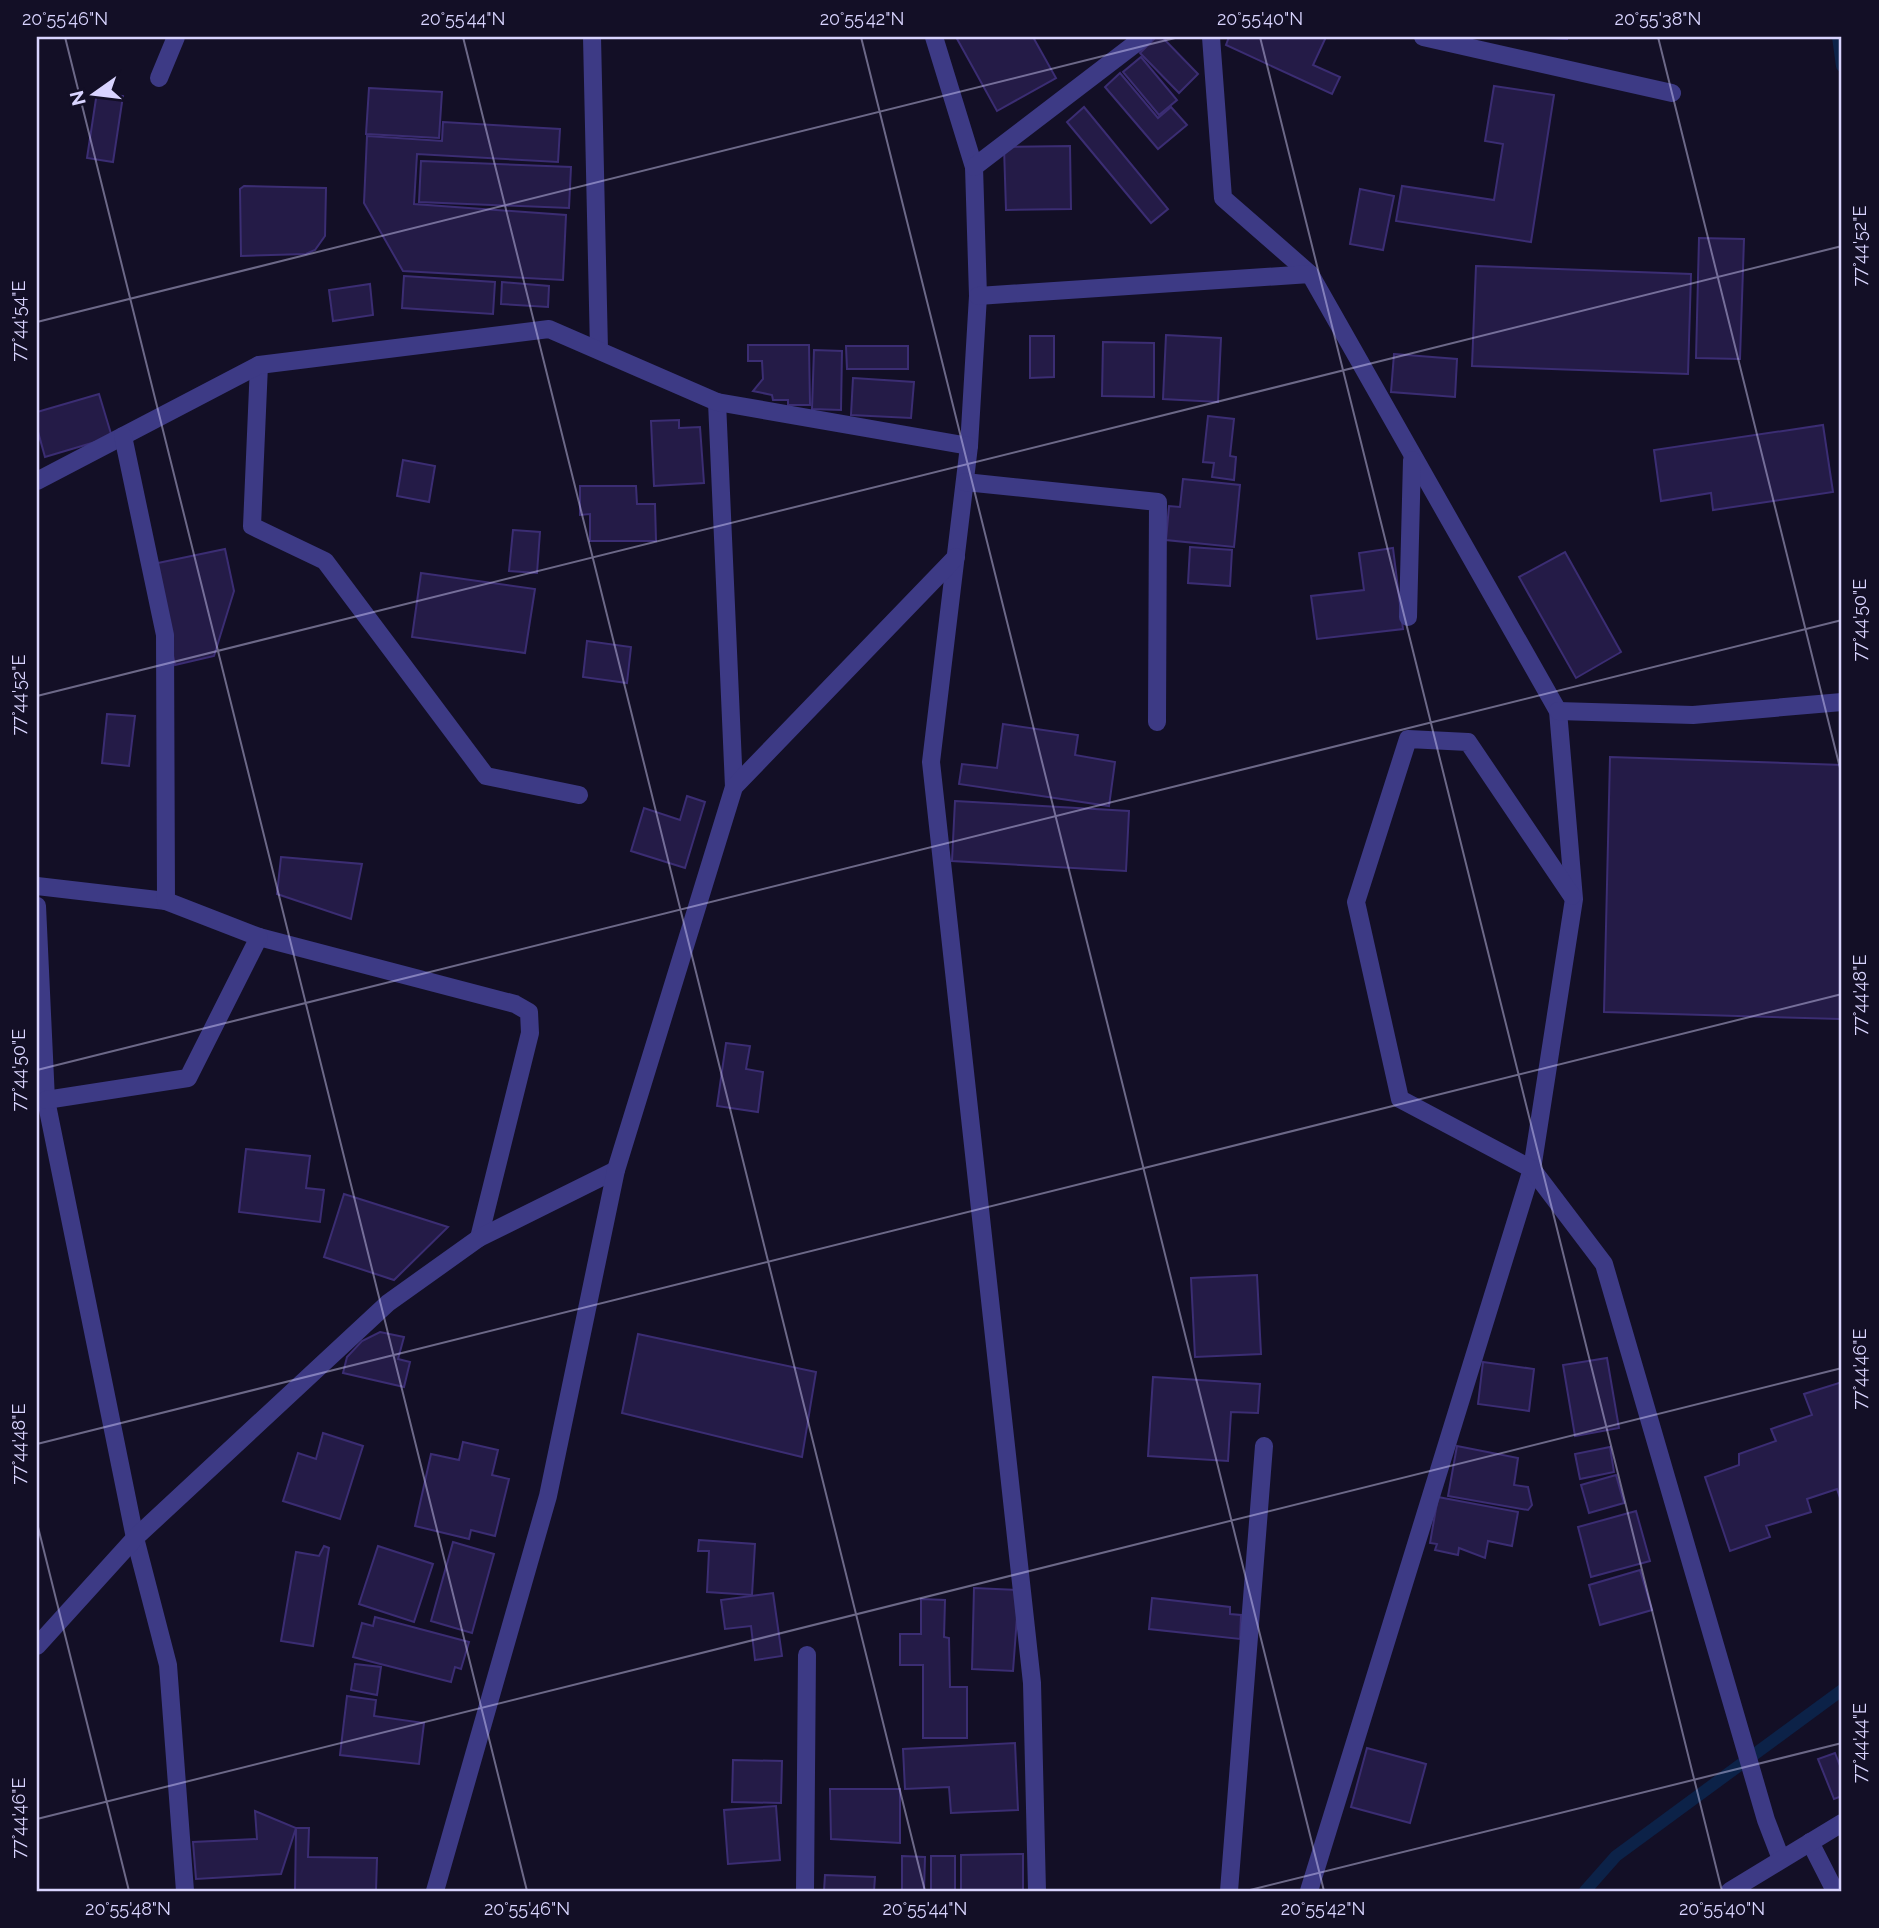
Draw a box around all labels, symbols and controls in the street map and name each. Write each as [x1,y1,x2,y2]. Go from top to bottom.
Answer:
text: 20°55'46"N [22,8,108,29]
text: 20°55'44"N [420,8,506,29]
text: 20°55'42"N [820,8,904,29]
text: 20°55'40"N [1217,8,1303,29]
text: 20°55'38"N [1615,8,1701,29]
north arrow [60,60,130,130]
text: N [65,88,90,108]
text: 77°44'52"E [1849,206,1870,286]
text: 77°44'54"E [8,280,29,362]
text: 77°44'50"E [1849,579,1870,661]
text: 77°44'52"E [8,655,29,735]
text: 77°44'48"E [1849,954,1870,1035]
text: 77°44'50"E [8,1029,29,1111]
text: 77°44'46"E [1849,1328,1870,1410]
text: 77°44'48"E [8,1403,29,1484]
text: 77°44'44"E [1849,1703,1870,1783]
text: 77°44'46"E [8,1777,29,1859]
text: 20°55'48"N [85,1898,171,1919]
text: 20°55'46"N [484,1898,570,1919]
text: 20°55'44"N [882,1898,968,1919]
text: 20°55'42"N [1281,1898,1365,1919]
text: 20°55'40"N [1679,1898,1765,1919]

